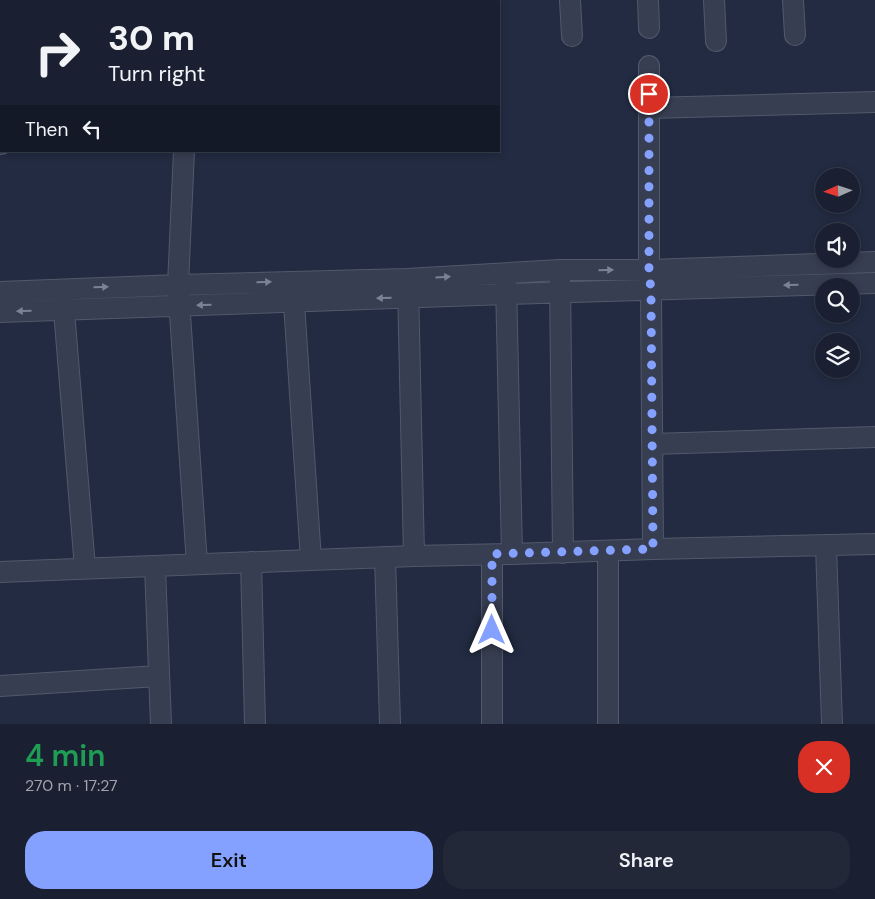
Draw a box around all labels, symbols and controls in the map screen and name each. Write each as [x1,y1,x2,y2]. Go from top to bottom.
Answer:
text: 30 m [108,15,195,61]
icon: right [25,20,90,85]
text: Turn right [108,59,205,88]
pin [628,73,670,115]
icon: arrive [635,80,663,108]
icon: left [78,115,106,143]
text: Then [25,117,68,142]
north arrow [815,168,860,212]
map controls [815,168,860,378]
button: sound [815,223,860,268]
one-way arrow [598,266,614,274]
one-way arrow [436,272,452,280]
one-way arrow [256,278,272,286]
button: search [815,278,860,323]
one-way arrow [783,282,799,290]
one-way arrow [93,283,109,291]
one-way arrow [376,295,392,303]
one-way arrow [196,301,212,309]
one-way arrow [16,307,32,315]
button: layers [815,333,860,378]
position arrow [465,603,517,655]
text: 4 min [25,736,105,775]
button: close [798,741,850,793]
text: 270 m · 17:27 [25,775,118,796]
button: Exit [25,831,433,889]
button: Share [443,831,850,889]

